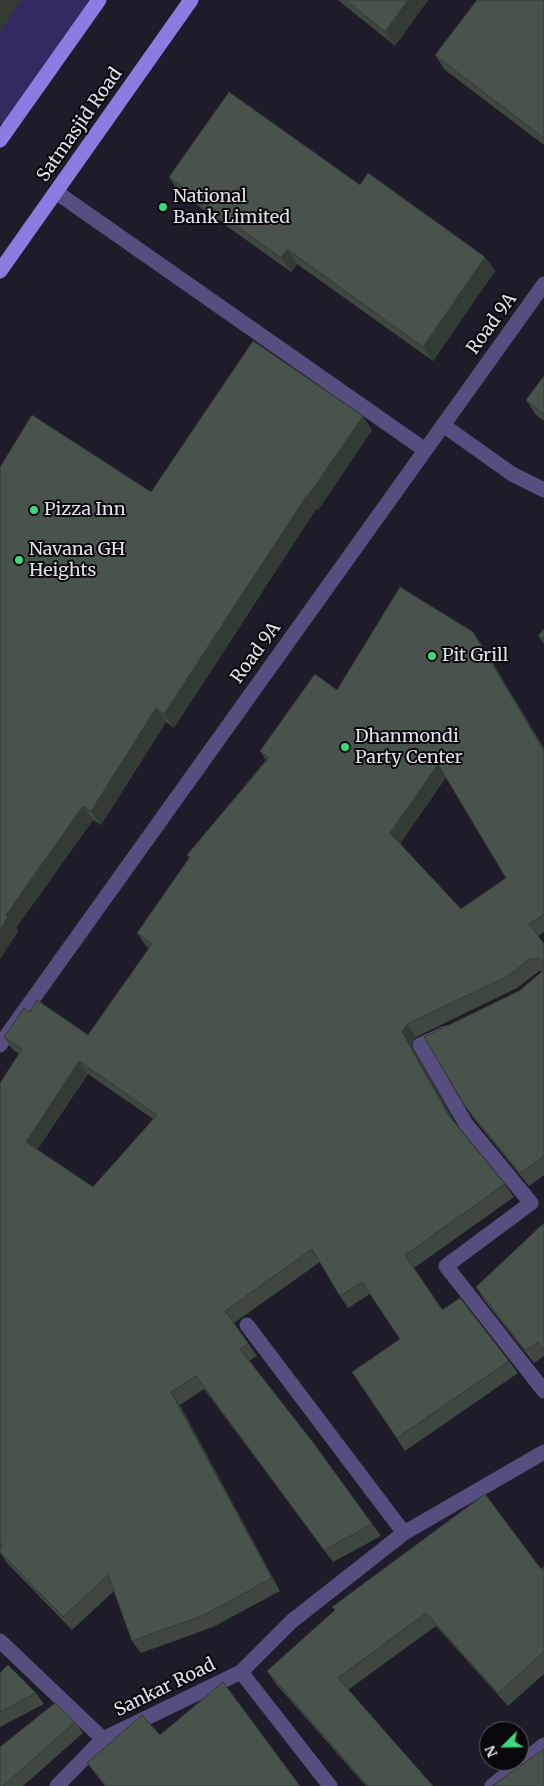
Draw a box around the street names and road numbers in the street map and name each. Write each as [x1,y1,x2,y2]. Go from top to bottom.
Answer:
street label: Satmasjid Road [33,64,127,186]
street label: Road 9A [463,289,521,359]
street label: Road 9A [227,618,285,688]
street label: Sankar Road [111,1654,219,1722]

